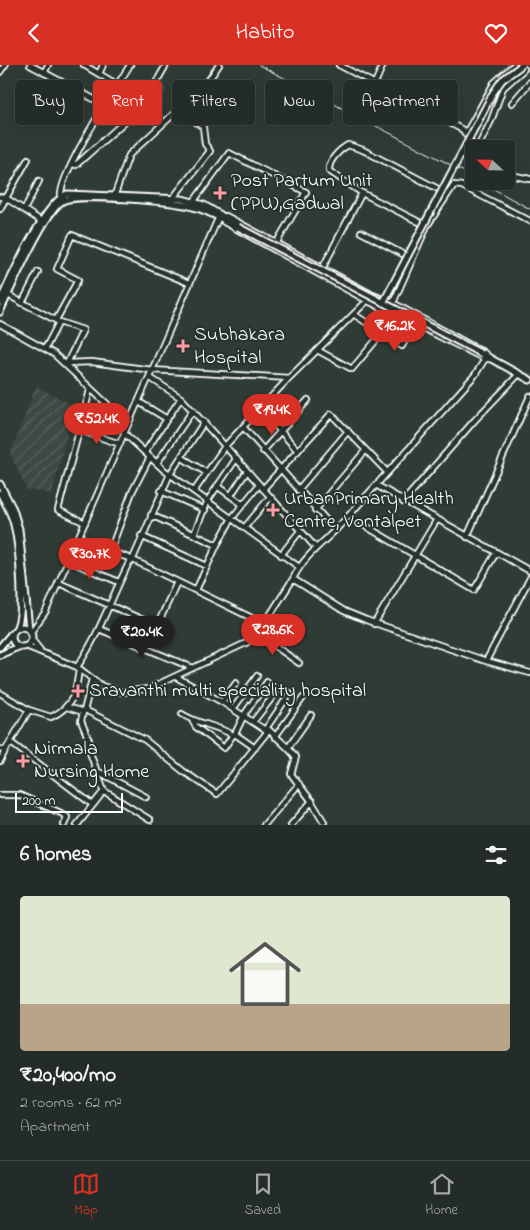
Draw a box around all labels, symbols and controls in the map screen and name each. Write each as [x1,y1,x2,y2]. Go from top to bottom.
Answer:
text: Habito [235,17,295,49]
icon: back [20,19,48,47]
icon: heart [482,19,510,47]
chip: Buy [15,80,83,125]
chip: Rent [93,80,162,125]
chip: Filters [172,80,255,125]
chip: New [265,80,333,125]
chip: Apartment [343,80,458,125]
north arrow [465,140,515,190]
map controls [465,140,515,190]
place label: Post Partum Unit (PPU),Gadwal [231,167,373,219]
marker: Post Partum Unit (PPU),Gadwal [213,186,227,200]
pin: ₹16.2K [354,309,436,352]
text: ₹16.2K [375,314,415,338]
place label: Subhakara Hospital [194,321,285,373]
marker: Subhakara Hospital [176,339,190,353]
pin: ₹19.4K [231,393,313,436]
text: ₹19.4K [253,398,291,422]
pin: ₹52.4K [56,403,138,445]
text: ₹52.4K [75,407,119,431]
place label: UrbanPrimary Health Centre, Vontalpet [284,485,454,537]
marker: UrbanPrimary Health Centre, Vontalpet [266,503,280,517]
pin: ₹30.7K [49,537,131,580]
text: ₹30.7K [70,542,110,566]
pin: ₹28.6K [232,613,314,656]
pin: ₹20.4K [101,615,183,658]
text: ₹28.6K [252,618,294,642]
text: ₹20.4K [121,620,163,644]
place label: Sravanthi multi speciality hospital [89,677,366,706]
marker: Sravanthi multi speciality hospital [71,684,85,698]
place label: Nirmala Nursing Home [34,735,149,788]
marker: Nirmala Nursing Home [16,754,30,768]
scale bar [15,790,122,813]
text: 200 m [22,791,55,812]
text: 6 homes [20,840,92,870]
icon: filters [482,841,510,869]
icon: home [220,929,310,1019]
text: ₹20,400/mo [20,1061,116,1091]
text: 2 rooms · 62 m² [20,1091,122,1115]
text: Apartment [20,1115,90,1139]
tab: Map [72,1170,100,1221]
tab: Saved [244,1170,281,1221]
tab: Home [425,1170,458,1221]

